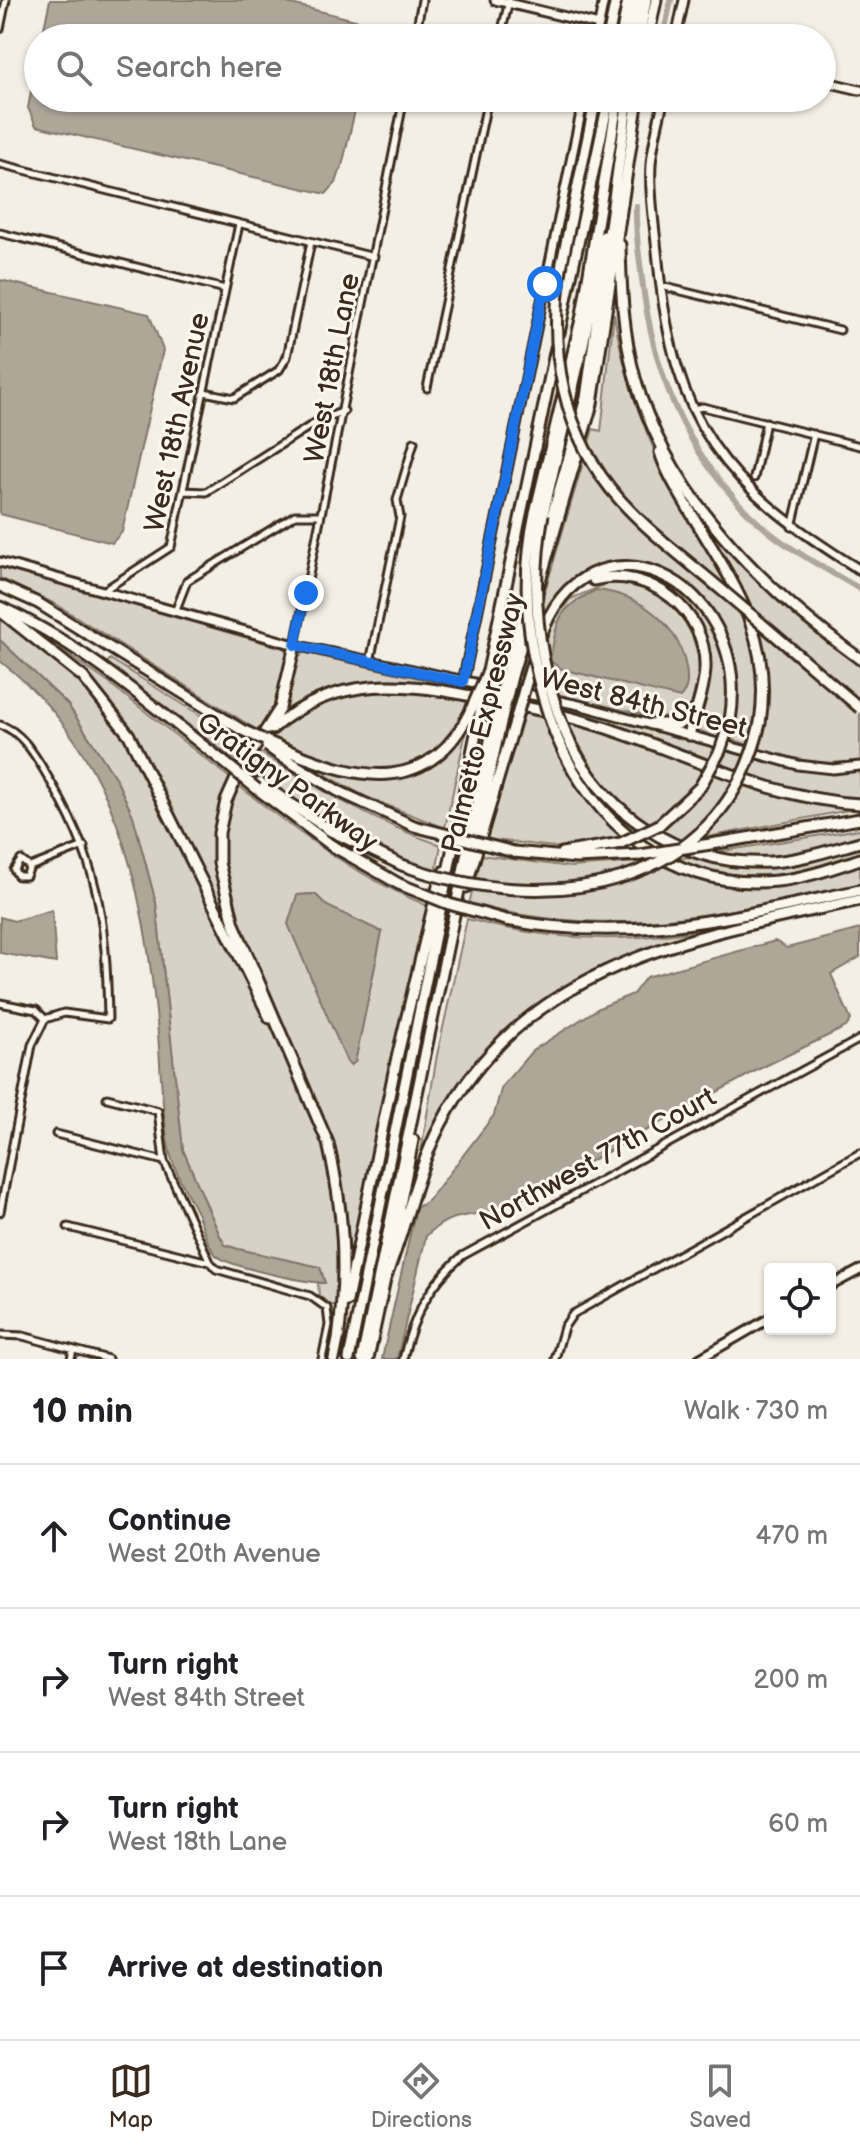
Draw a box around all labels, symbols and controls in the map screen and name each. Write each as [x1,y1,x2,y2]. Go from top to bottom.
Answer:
search box [24,24,836,112]
icon: search [52,46,96,90]
text: Search here [116,50,282,86]
route start [527,266,563,302]
street label: West 18th Lane [298,270,367,466]
street label: West 18th Avenue [138,310,217,535]
route end [288,575,324,611]
street label: Palmetto Expressway [435,590,532,857]
street label: West 84th Street [537,662,751,745]
street label: Gratigny Parkway [190,706,384,859]
street label: Northwest 77th Court [474,1080,722,1238]
map controls [764,1263,836,1335]
button: locate [764,1263,836,1335]
text: 10 min [32,1391,133,1432]
text: Walk · 730 m [684,1396,828,1427]
text: Continue [108,1503,231,1539]
icon: ahead [32,1514,76,1558]
text: 470 m [756,1521,828,1552]
text: West 20th Avenue [108,1539,321,1570]
text: Turn right [108,1647,239,1683]
icon: right [32,1658,76,1702]
text: 200 m [754,1665,828,1696]
text: West 84th Street [108,1683,305,1714]
text: Turn right [108,1791,239,1827]
icon: right [32,1802,76,1846]
text: 60 m [768,1809,828,1840]
text: West 18th Lane [108,1827,287,1858]
icon: arrive [32,1946,76,1990]
text: Arrive at destination [108,1950,384,1986]
tab: Map [109,2059,153,2134]
tab: Directions [371,2059,472,2134]
tab: Saved [689,2059,751,2134]

